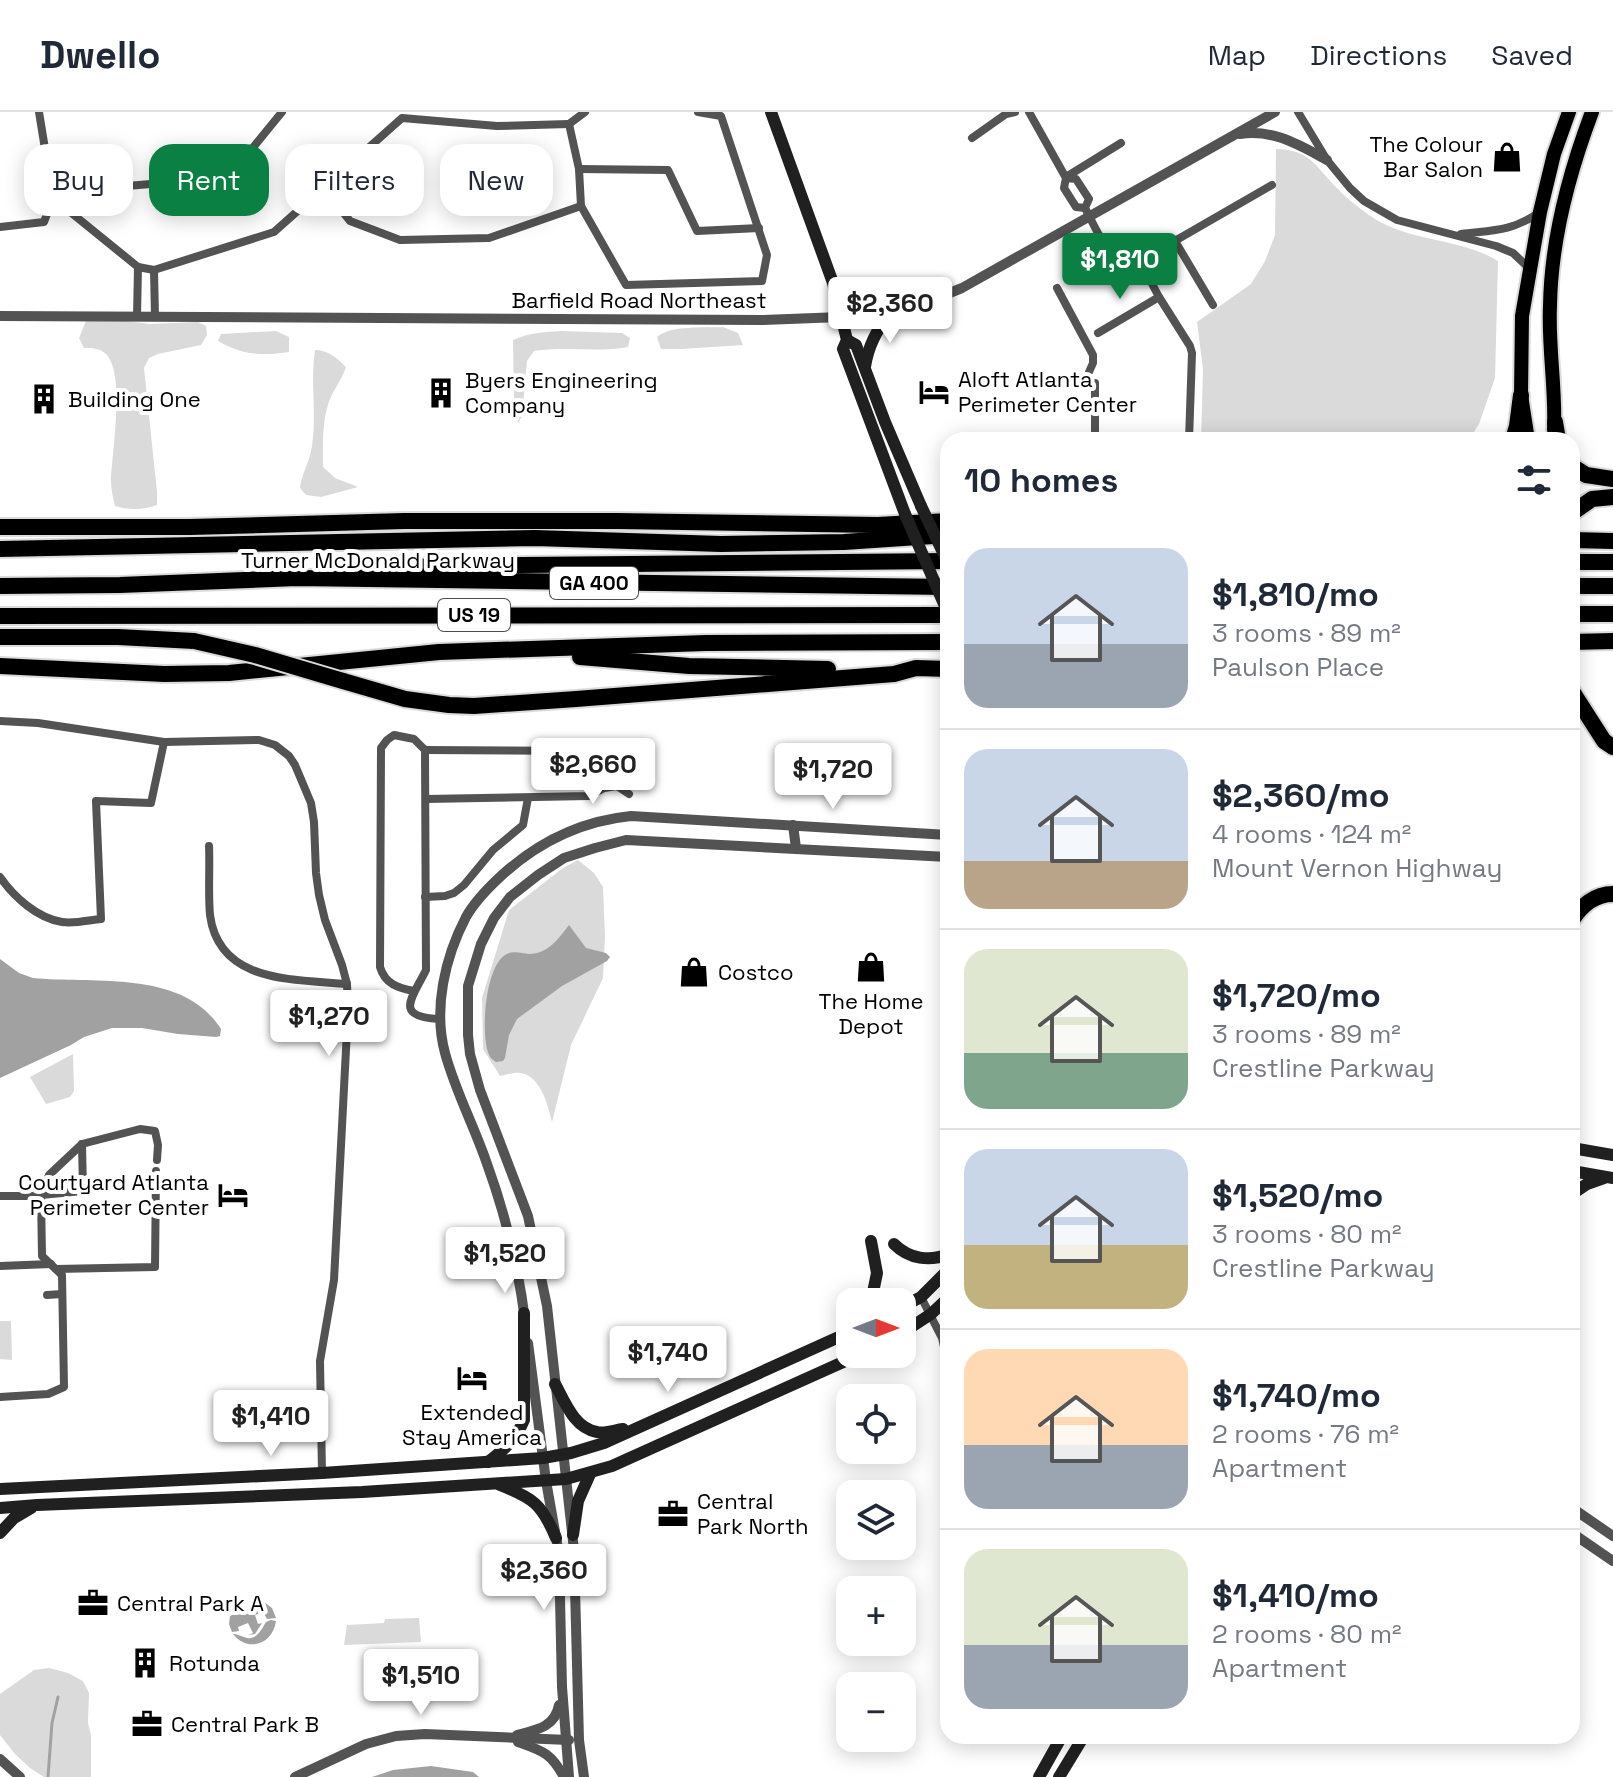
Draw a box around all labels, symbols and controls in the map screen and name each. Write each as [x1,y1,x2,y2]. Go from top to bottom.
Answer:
text: Dwello [40,31,160,79]
text: Map [1208,37,1266,73]
text: Directions [1310,37,1447,73]
text: Saved [1491,37,1573,73]
place label: The Colour Bar Salon [1369,130,1483,183]
shop icon: The Colour Bar Salon [1490,140,1524,174]
chip: Buy [24,144,133,216]
chip: Rent [149,144,269,216]
chip: Filters [285,144,424,216]
chip: New [440,144,553,216]
pin: $1,810 [1055,233,1185,301]
text: $1,810 [1080,242,1160,276]
pin: $2,360 [825,277,955,345]
street label: Barfield Road Northeast [511,286,767,314]
text: $2,360 [846,286,934,320]
place label: Aloft Atlanta Perimeter Center [958,365,1137,418]
place label: Byers Engineering Company [465,366,658,419]
hotel icon: Aloft Atlanta Perimeter Center [917,375,951,409]
building icon: Byers Engineering Company [424,376,458,410]
building icon: Building One [27,382,61,416]
place label: Building One [68,385,201,413]
icon: filters [1512,458,1556,502]
text: 10 homes [964,459,1118,502]
street label: Turner McDonald Parkway [241,546,515,574]
road number: GA 400 [550,567,638,599]
text: $1,810/mo [1212,573,1379,616]
icon: home [1028,580,1124,676]
road number: US 19 [438,599,510,631]
text: 3 rooms · 89 m² [1212,616,1401,650]
text: Paulson Place [1212,650,1384,684]
pin: $2,660 [528,738,658,806]
pin: $1,720 [768,743,898,811]
text: $2,660 [549,747,637,781]
text: $1,720 [793,752,873,786]
text: $2,360/mo [1212,774,1390,817]
icon: home [1028,781,1124,877]
text: 4 rooms · 124 m² [1212,817,1411,851]
text: Mount Vernon Highway [1212,851,1502,885]
shop icon: The Home Depot [854,950,888,984]
shop icon: Costco [677,955,711,989]
place label: Costco [718,958,794,986]
text: $1,720/mo [1212,974,1381,1017]
icon: home [1028,981,1124,1077]
place label: The Home Depot [818,987,924,1040]
pin: $1,270 [264,990,394,1058]
text: $1,270 [288,999,370,1033]
text: 3 rooms · 89 m² [1212,1017,1401,1051]
text: Crestline Parkway [1212,1051,1435,1085]
place label: Courtyard Atlanta Perimeter Center [18,1168,209,1221]
text: $1,520/mo [1212,1174,1383,1217]
hotel icon: Courtyard Atlanta Perimeter Center [216,1178,250,1212]
icon: home [1028,1181,1124,1277]
text: 3 rooms · 80 m² [1212,1217,1402,1251]
pin: $1,520 [440,1227,570,1295]
text: $1,520 [464,1236,546,1270]
text: Crestline Parkway [1212,1251,1435,1285]
north arrow [836,1288,916,1368]
map controls [836,1288,916,1752]
pin: $1,740 [603,1326,733,1394]
text: $1,740 [628,1335,708,1369]
hotel icon: Extended Stay America [455,1361,489,1395]
text: $1,740/mo [1212,1374,1381,1417]
icon: home [1028,1381,1124,1477]
button: locate [836,1384,916,1464]
pin: $1,410 [206,1390,336,1458]
place label: Extended Stay America [402,1398,542,1451]
text: $1,410 [231,1399,311,1433]
text: 2 rooms · 76 m² [1212,1417,1399,1451]
text: Apartment [1212,1451,1347,1485]
button: layers [836,1480,916,1560]
place label: Central Park North [697,1487,809,1540]
office icon: Central Park North [656,1497,690,1531]
pin: $2,360 [479,1544,609,1612]
text: $2,360 [500,1553,588,1587]
text: $1,410/mo [1212,1574,1379,1617]
button: + [836,1576,916,1656]
icon: home [1028,1581,1124,1677]
office icon: Central Park A [76,1586,110,1620]
place label: Central Park A [117,1589,264,1617]
text: 2 rooms · 80 m² [1212,1617,1402,1651]
building icon: Rotunda [128,1646,162,1680]
place label: Rotunda [169,1649,260,1677]
pin: $1,510 [356,1649,486,1717]
text: Apartment [1212,1651,1347,1685]
text: $1,510 [382,1658,460,1692]
button: − [836,1672,916,1752]
office icon: Central Park B [130,1707,164,1741]
place label: Central Park B [171,1710,319,1738]

